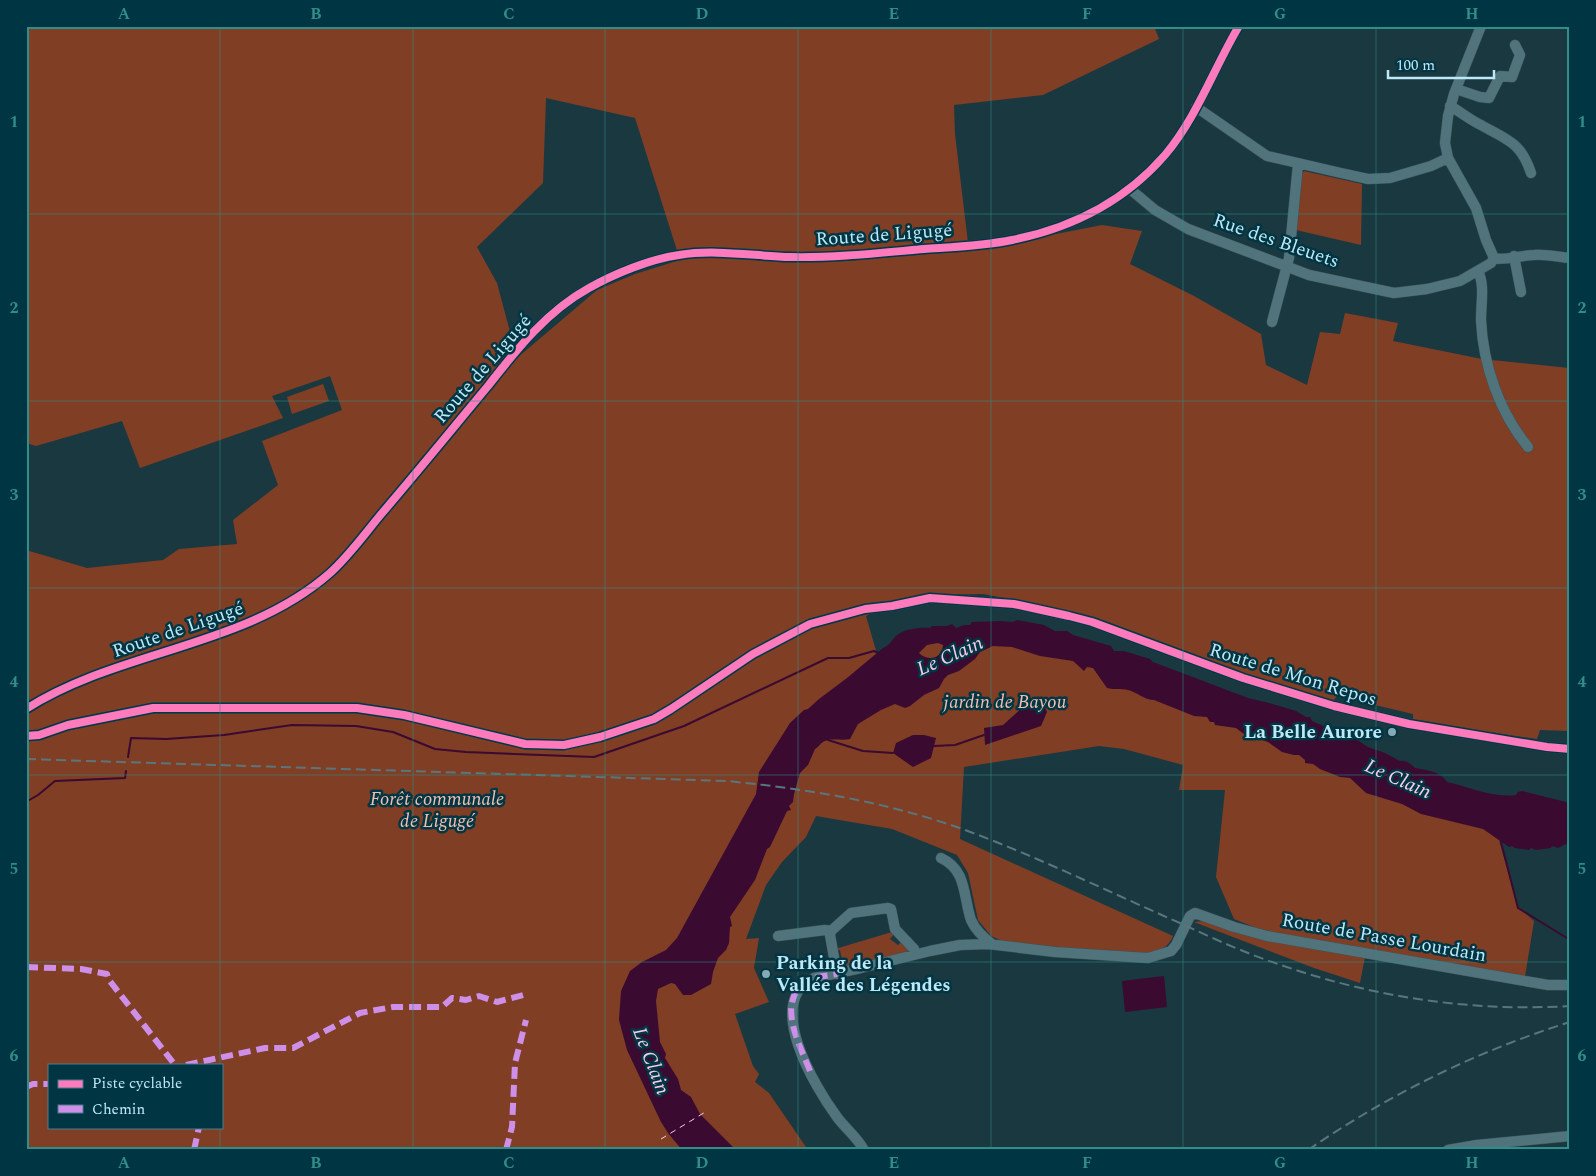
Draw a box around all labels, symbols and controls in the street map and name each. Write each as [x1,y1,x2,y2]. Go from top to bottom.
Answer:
text: A [118,2,131,26]
text: B [310,2,322,26]
text: C [503,2,515,26]
text: D [696,2,709,26]
text: E [889,2,899,26]
text: F [1082,2,1092,26]
text: G [1274,2,1286,26]
text: H [1465,2,1479,26]
scale bar [1388,48,1495,80]
text: 100 m [1396,54,1435,77]
text: 1 [10,110,18,134]
text: 1 [1578,110,1586,134]
street label: Rue des Bleuets [1209,206,1343,276]
street label: Route de Ligugé [815,216,953,254]
text: 2 [10,296,19,320]
text: 2 [1578,296,1587,320]
street label: Route de Ligugé [427,308,539,430]
text: 3 [10,483,19,507]
text: 3 [1578,483,1587,507]
street label: Route de Ligugé [108,594,248,666]
water label: Le Clain [912,628,989,684]
street label: Route de Mon Repos [1206,636,1380,714]
text: 4 [10,670,19,694]
text: 4 [1578,670,1587,694]
park label: jardin de Bayou [942,688,1067,717]
place label: La Belle Aurore [1244,718,1382,747]
marker: La Belle Aurore [1386,726,1398,738]
water label: Le Clain [1360,751,1437,807]
park label: Forêt communale de Ligugé [370,785,504,836]
text: 5 [10,857,18,881]
text: 5 [1578,857,1586,881]
street label: Route de Passe Lourdain [1279,906,1489,970]
place label: Parking de la Vallée des Légendes [776,949,951,1000]
marker: Parking de la Vallée des Légendes [760,968,772,980]
water label: Le Clain [624,1023,678,1100]
text: 6 [10,1044,19,1068]
text: 6 [1578,1044,1587,1068]
legend [48,1064,222,1128]
text: Piste cyclable [92,1072,182,1095]
text: Chemin [92,1098,145,1121]
text: A [118,1151,131,1175]
text: B [310,1151,322,1175]
text: C [503,1151,515,1175]
text: D [696,1151,709,1175]
text: E [889,1151,899,1175]
text: F [1082,1151,1092,1175]
text: G [1274,1151,1286,1175]
text: H [1465,1151,1479,1175]

